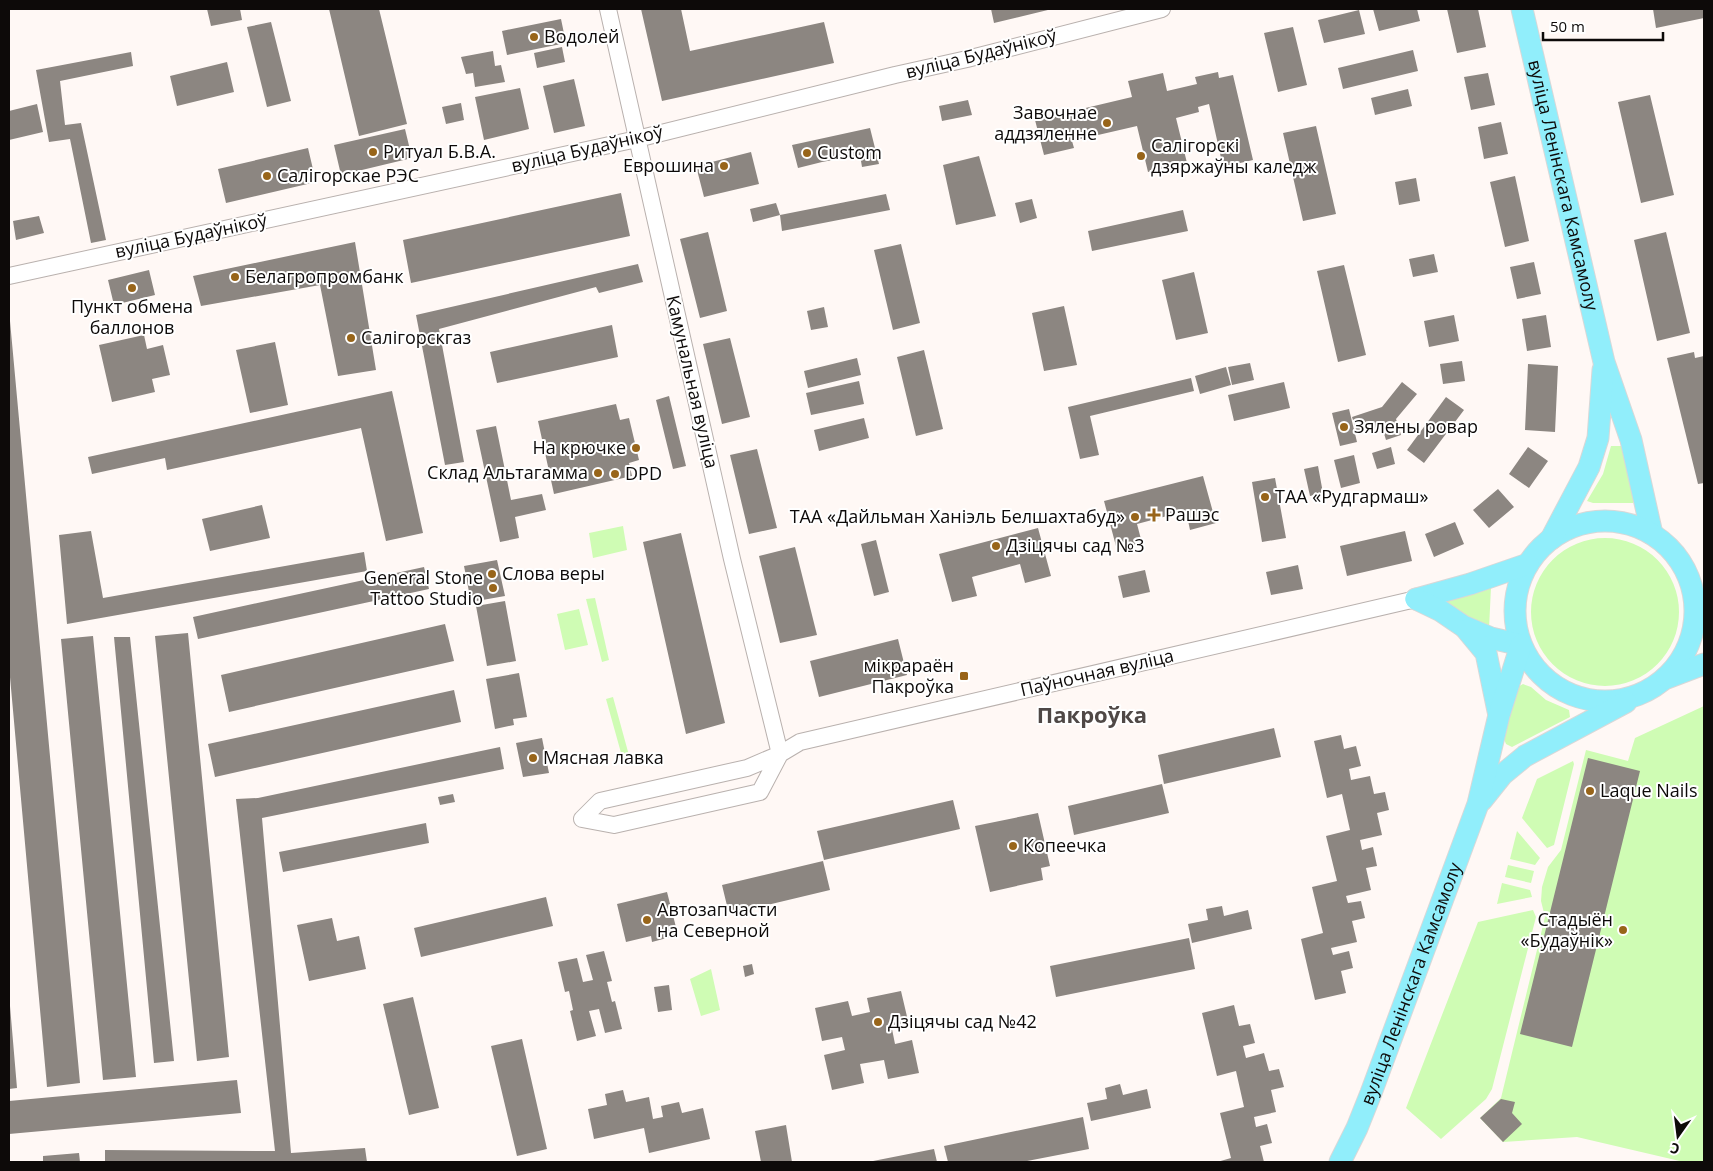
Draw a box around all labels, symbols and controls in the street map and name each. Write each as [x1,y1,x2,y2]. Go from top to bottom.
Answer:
scale bar [1543,10,1663,42]
text: 50 m [1550,16,1585,36]
street label: вуліца Будаўнікоў [903,22,1060,83]
place label: Водолей [544,24,619,48]
marker: Водолей [528,31,540,43]
street label: вуліца Ленінскага Камсамолу [1523,57,1605,314]
place label: Завочнае аддзяленне [994,100,1097,145]
marker: Завочнае аддзяленне [1101,117,1113,129]
street label: вуліца Будаўнікоў [509,119,666,177]
place label: Салігорскі дзяржаўны каледж [1151,133,1317,178]
place label: Ритуал Б.В.А. [383,139,496,163]
place label: Custom [817,140,882,164]
marker: Ритуал Б.В.А. [367,146,379,158]
marker: Custom [801,147,813,159]
marker: Салігорскі дзяржаўны каледж [1135,150,1147,162]
place label: Еврошина [623,153,714,177]
marker: Еврошина [718,160,730,172]
place label: Салігорскае РЭС [277,163,419,187]
marker: Салігорскае РЭС [261,170,273,182]
street label: вуліца Будаўнікоў [113,207,270,263]
place label: Белагропромбанк [245,264,404,288]
marker: Белагропромбанк [229,271,241,283]
marker: Пункт обмена баллонов [126,282,138,294]
street label: Камунальная вуліца [661,293,725,471]
place label: Пункт обмена баллонов [71,294,193,339]
place label: Салігорскгаз [361,325,471,349]
marker: Салігорскгаз [345,332,357,344]
place label: Зялены ровар [1354,414,1478,438]
marker: Зялены ровар [1338,421,1350,433]
place label: На крючке [532,435,626,459]
marker: На крючке [630,442,642,454]
place label: Склад Альтагамма [427,460,588,484]
place label: DPD [625,461,662,485]
marker: Склад Альтагамма [592,467,604,479]
marker: DPD [609,468,621,480]
place label: ТАА «Рудгармаш» [1275,484,1428,508]
marker: ТАА «Рудгармаш» [1259,491,1271,503]
place label: Рашэс [1165,502,1220,526]
place label: ТАА «Дайльман Ханіэль Белшахтабуд» [790,504,1125,528]
marker: Рашэс [1147,508,1161,522]
marker: ТАА «Дайльман Ханіэль Белшахтабуд» [1129,511,1141,523]
place label: Дзіцячы сад №3 [1006,533,1145,557]
marker: Дзіцячы сад №3 [990,540,1002,552]
place label: Слова веры [502,561,605,585]
place label: General Stone Tattoo Studio [364,565,483,610]
marker: Слова веры [486,568,498,580]
marker: General Stone Tattoo Studio [487,582,499,594]
street label: Паўночная вуліца [1018,643,1176,701]
place label: мікрараён Пакроўка [863,653,954,698]
marker: мікрараён Пакроўка [958,670,970,682]
district label: Пакроўка [1037,699,1147,729]
place label: Мясная лавка [543,745,664,769]
marker: Мясная лавка [527,752,539,764]
place label: Laque Nails [1600,778,1697,802]
marker: Laque Nails [1584,785,1596,797]
place label: Копеечка [1023,833,1106,857]
marker: Копеечка [1007,840,1019,852]
street label: вуліца Ленінскага Камсамолу [1354,858,1467,1108]
place label: Автозапчасти на Северной [657,897,777,942]
place label: Стадыён «Будаўнік» [1521,907,1613,952]
marker: Автозапчасти на Северной [641,914,653,926]
marker: Стадыён «Будаўнік» [1617,924,1629,936]
place label: Дзіцячы сад №42 [888,1009,1037,1033]
marker: Дзіцячы сад №42 [872,1016,884,1028]
north arrow [1653,1111,1703,1161]
text: С [1668,1139,1681,1159]

